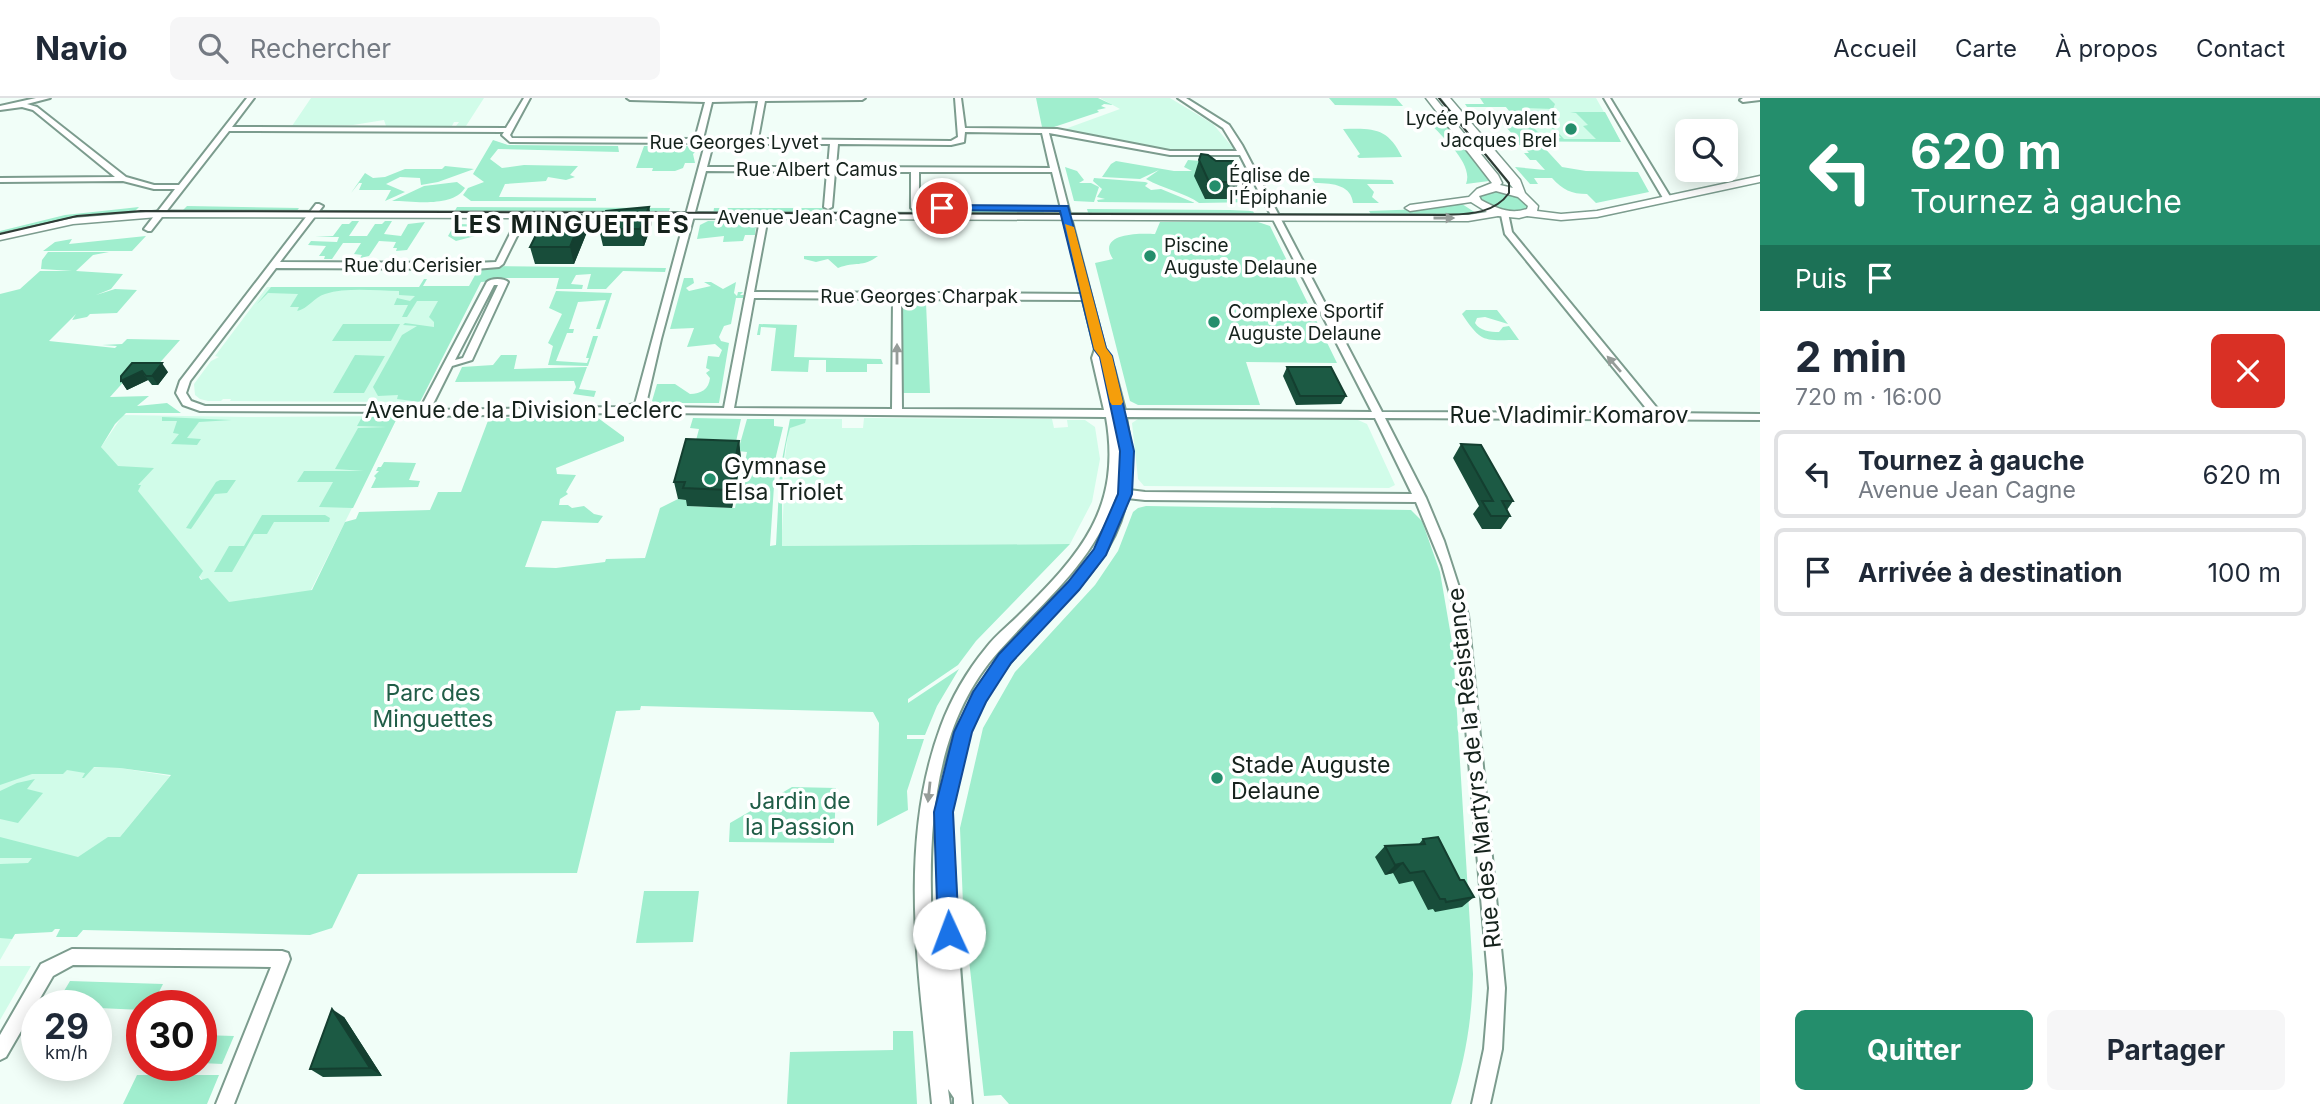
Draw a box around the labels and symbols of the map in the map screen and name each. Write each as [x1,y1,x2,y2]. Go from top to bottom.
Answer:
place label: Lycée Polyvalent Jacques Brel [1406,107,1557,152]
marker: Lycée Polyvalent Jacques Brel [1563,121,1579,137]
street label: Rue Georges Lyvet [649,131,819,154]
street label: Rue Albert Camus [736,158,898,181]
place label: Église de l'Épiphanie [1229,163,1327,209]
pin [912,178,972,238]
marker: Église de l'Épiphanie [1207,178,1223,194]
street label: Avenue Jean Cagne [717,206,897,229]
district label: LES MINGUETTES [453,210,691,239]
one-way arrow [1433,212,1455,224]
place label: Piscine Auguste Delaune [1164,234,1317,279]
marker: Piscine Auguste Delaune [1142,248,1158,264]
street label: Rue du Cerisier [344,254,482,277]
street label: Rue Georges Charpak [820,285,1018,308]
place label: Complexe Sportif Auguste Delaune [1228,300,1384,345]
marker: Complexe Sportif Auguste Delaune [1206,314,1222,330]
one-way arrow [891,343,903,365]
one-way arrow [1606,355,1622,373]
street label: Avenue de la Division Leclerc [365,396,683,424]
street label: Rue Vladimir Komarov [1449,401,1689,429]
place label: Gymnase Elsa Triolet [724,452,844,506]
marker: Gymnase Elsa Triolet [702,471,718,487]
street label: Rue des Martyrs de la Résistance [1441,586,1507,950]
park label: Parc des Minguettes [373,679,493,733]
place label: Stade Auguste Delaune [1231,751,1390,805]
marker: Stade Auguste Delaune [1209,770,1225,786]
one-way arrow [924,781,935,803]
park label: Jardin de la Passion [745,787,855,841]
position arrow [912,896,986,970]
speed limit sign: 30 [126,990,217,1081]

